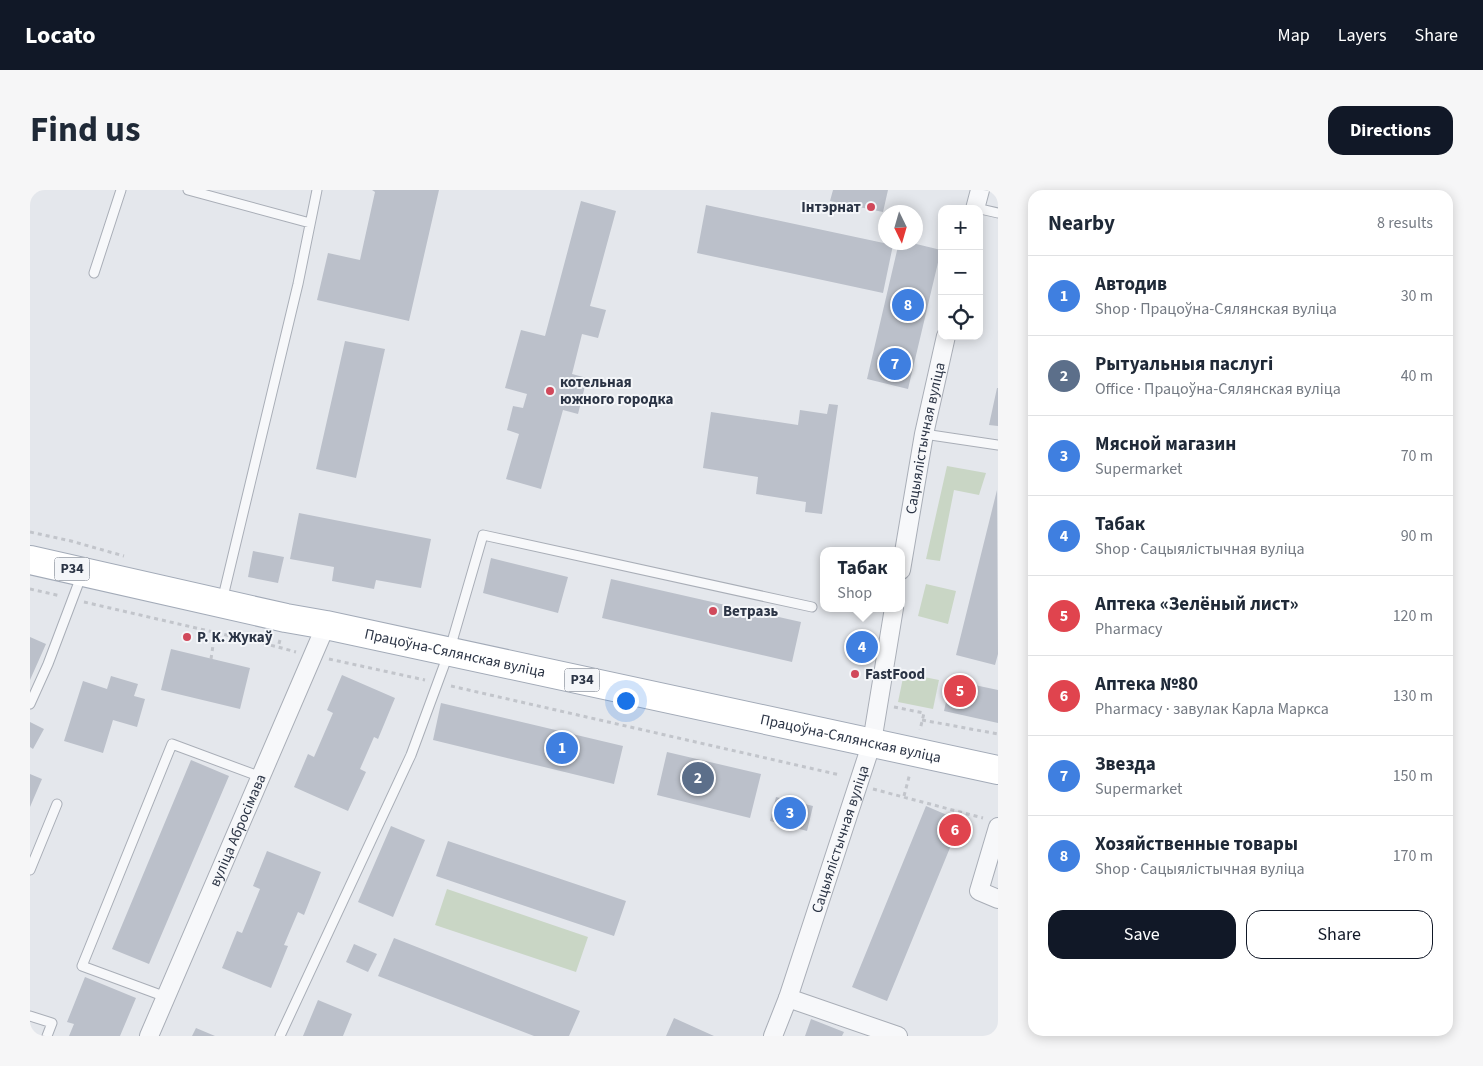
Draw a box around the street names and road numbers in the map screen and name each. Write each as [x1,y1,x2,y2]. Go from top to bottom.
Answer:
street label: Сацыялістычная вуліца [900,360,950,516]
road number: Р34 [54,558,90,580]
street label: Працоўна-Сялянская вуліца [363,623,547,683]
road number: Р34 [564,668,600,692]
street label: Працоўна-Сялянская вуліца [758,709,943,768]
street label: Сацыялістычная вуліца [806,763,874,916]
street label: вуліца Абросімава [204,771,271,890]

